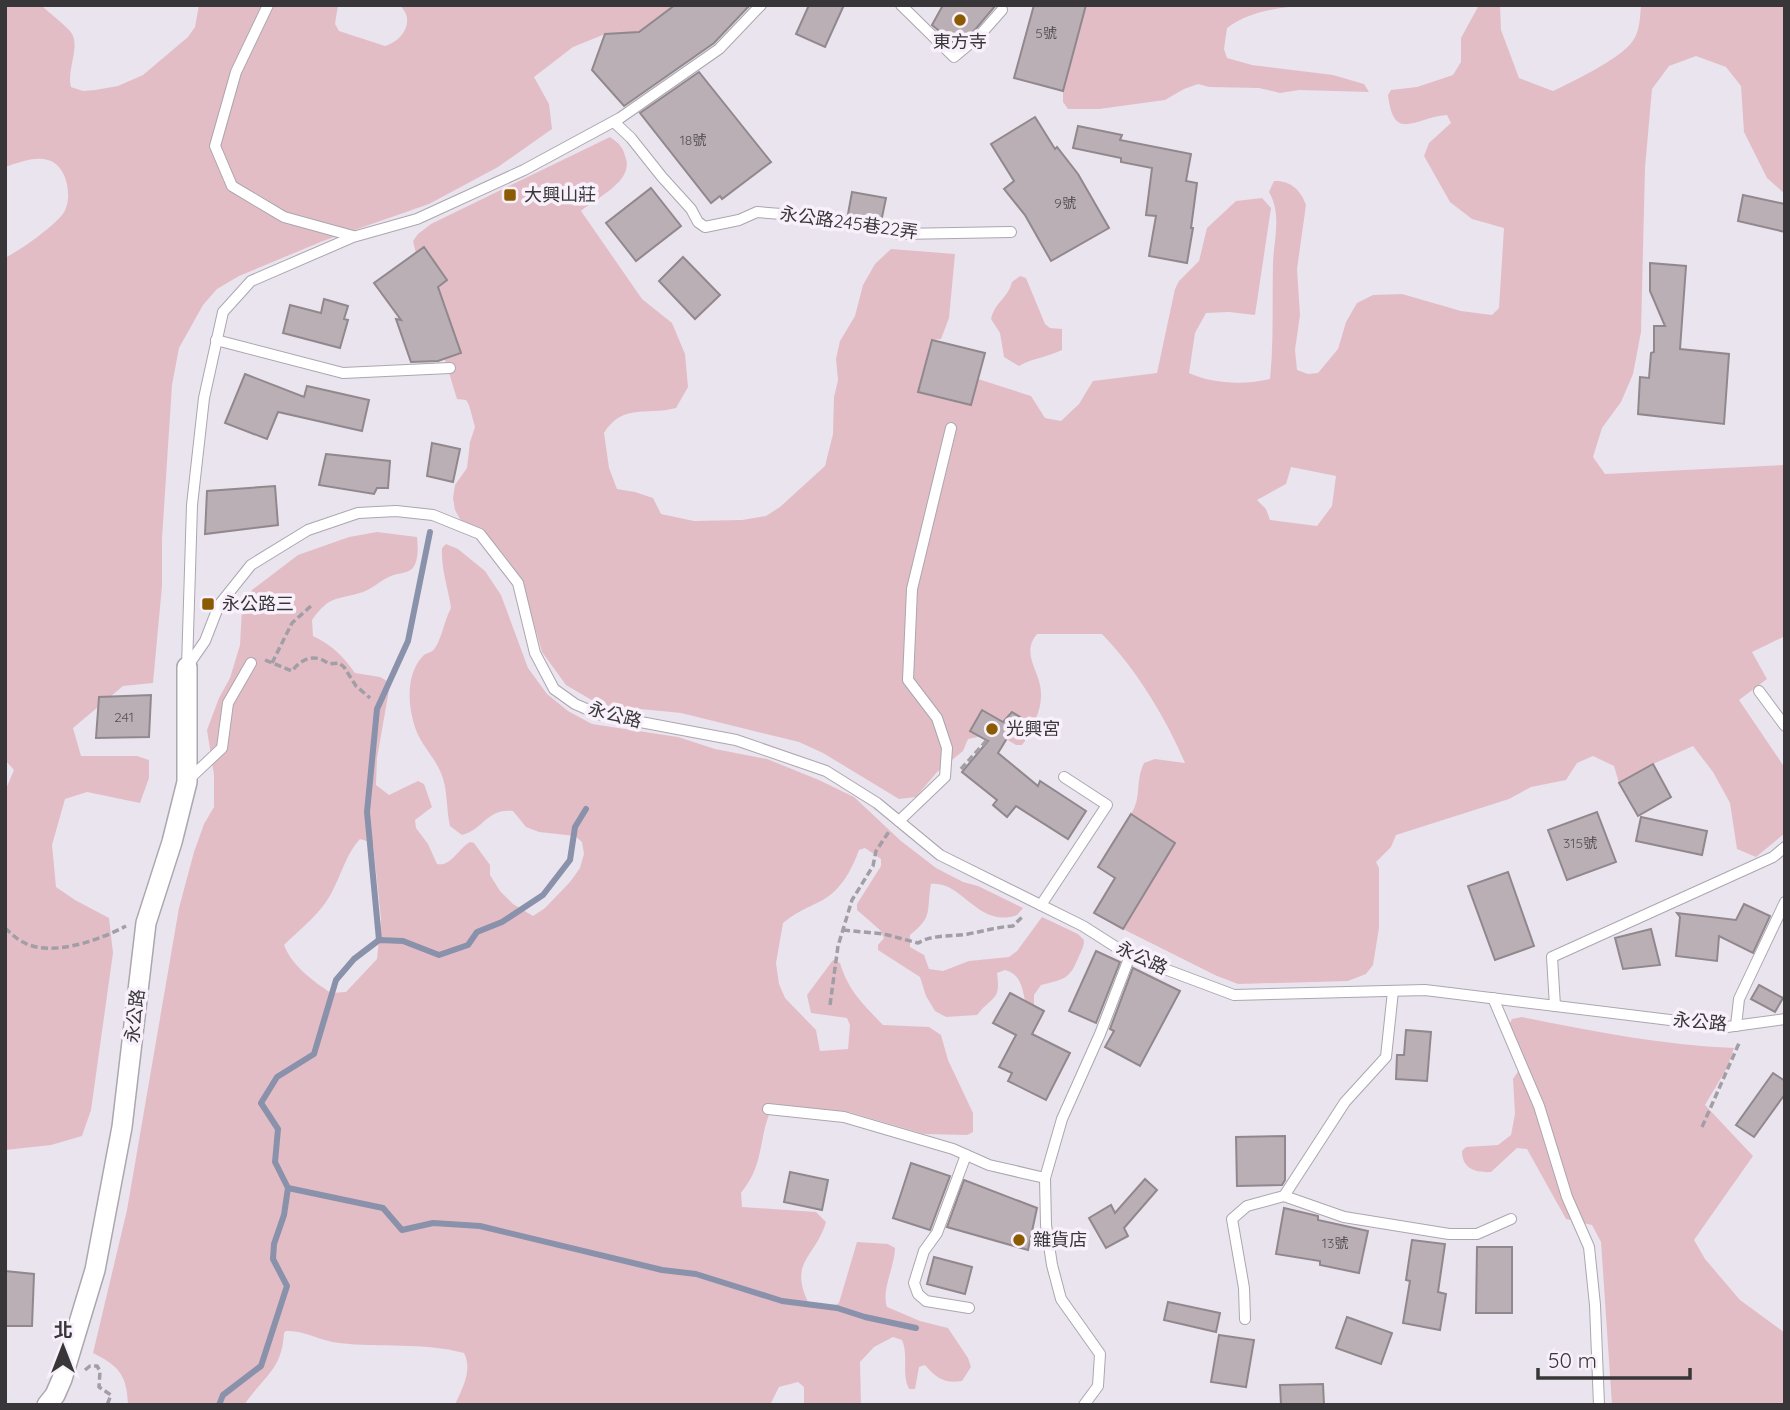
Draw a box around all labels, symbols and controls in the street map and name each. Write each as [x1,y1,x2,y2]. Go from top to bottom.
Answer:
marker: 東方寺 [952,12,968,28]
house number: 5號 [1035,24,1057,42]
place label: 東方寺 [933,30,987,53]
house number: 18號 [680,131,706,149]
place label: 大興山莊 [524,183,596,206]
marker: 大興山莊 [502,187,518,203]
house number: 9號 [1054,194,1076,212]
street label: 永公路245巷22弄 [779,201,920,244]
place label: 永公路三 [222,592,294,615]
marker: 永公路三 [200,596,216,612]
street label: 永公路 [586,696,644,733]
house number: 241 [114,708,134,726]
place label: 光興宮 [1006,717,1060,740]
marker: 光興宮 [984,721,1000,737]
house number: 315號 [1563,834,1597,852]
street label: 永公路 [1113,936,1172,979]
street label: 永公路 [120,988,149,1044]
street label: 永公路 [1672,1008,1728,1035]
place label: 雜貨店 [1033,1228,1087,1251]
marker: 雜貨店 [1011,1232,1027,1248]
house number: 13號 [1322,1234,1348,1252]
north arrow [28,1312,98,1382]
text: 北 [53,1318,73,1342]
scale bar [1538,1336,1690,1380]
text: 50 m [1548,1347,1597,1373]

